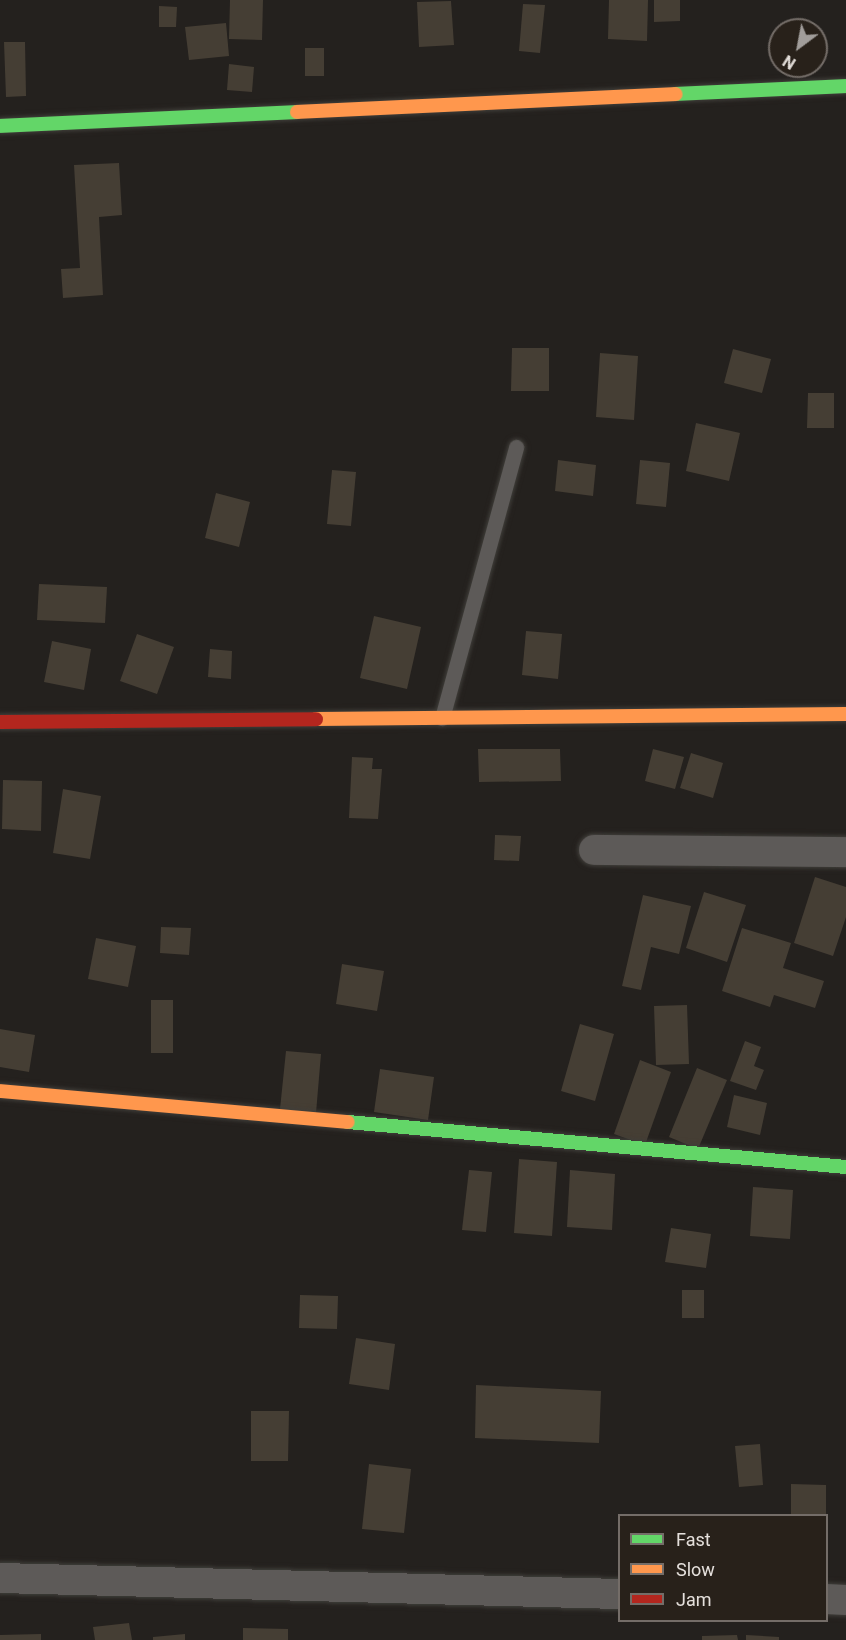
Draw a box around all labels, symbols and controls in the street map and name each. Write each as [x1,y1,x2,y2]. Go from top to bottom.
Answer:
north arrow [768,18,828,78]
text: N [779,51,799,73]
legend [618,1514,828,1622]
text: Fast [676,1529,711,1550]
text: Slow [676,1559,715,1580]
text: Jam [676,1589,712,1610]

